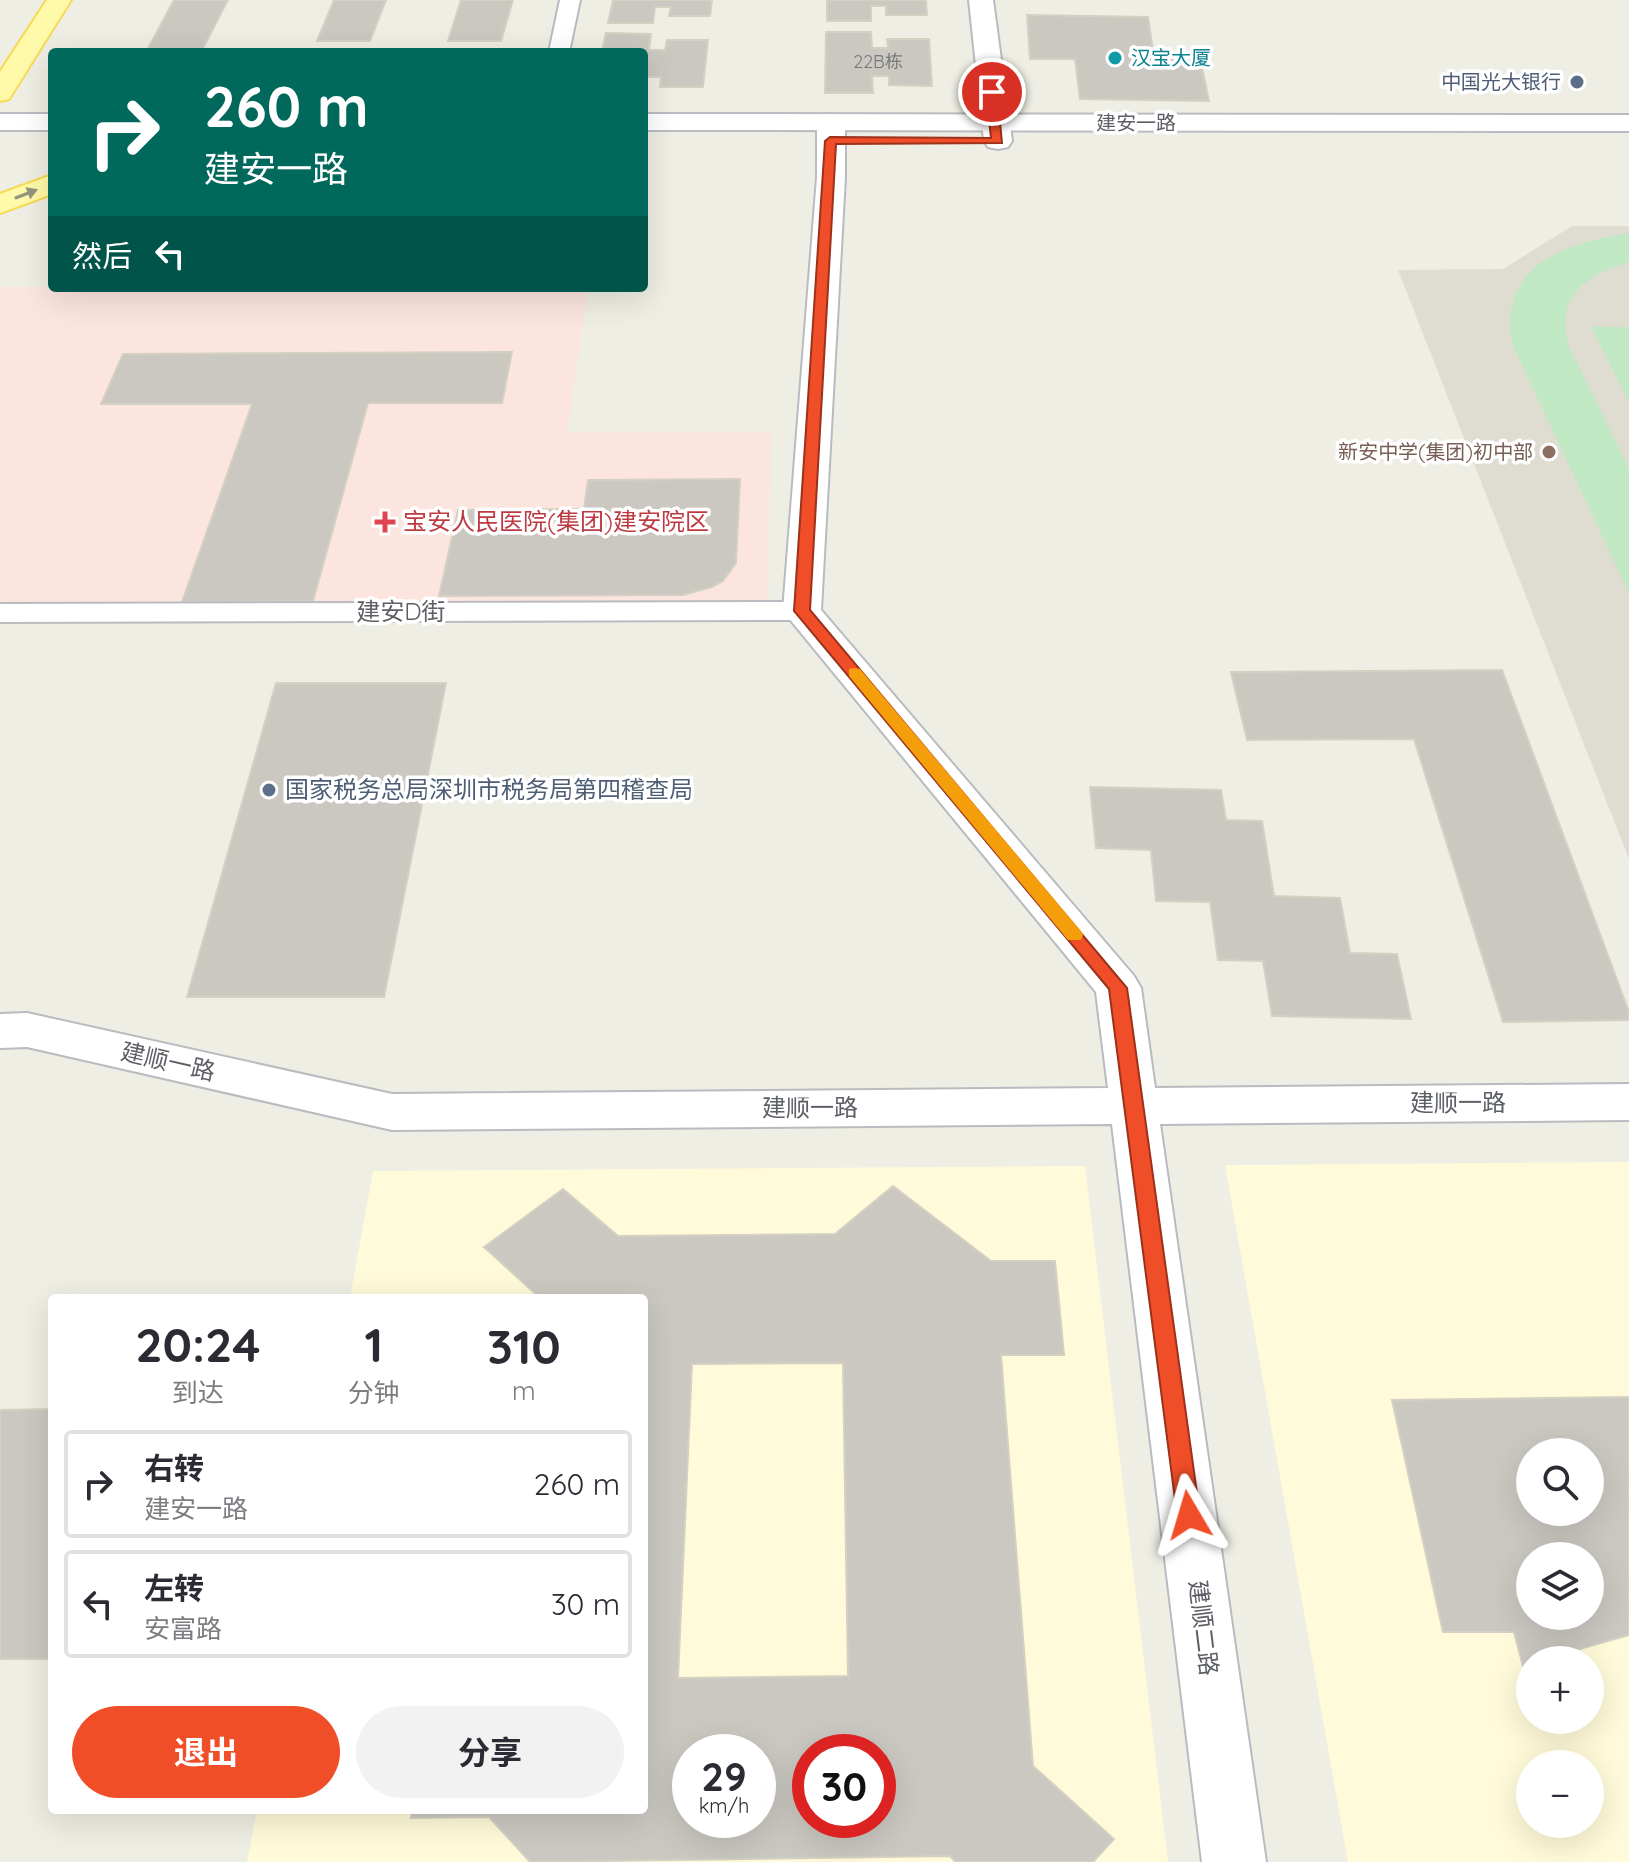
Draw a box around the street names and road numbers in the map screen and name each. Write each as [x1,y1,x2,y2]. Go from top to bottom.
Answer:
street label: 建安一路 [1096,110,1176,135]
street label: 建安D街 [356,596,446,626]
street label: 建顺一路 [118,1036,218,1086]
street label: 建顺一路 [1410,1087,1506,1117]
street label: 建顺一路 [762,1092,858,1122]
street label: 建顺二路 [1183,1578,1225,1677]

